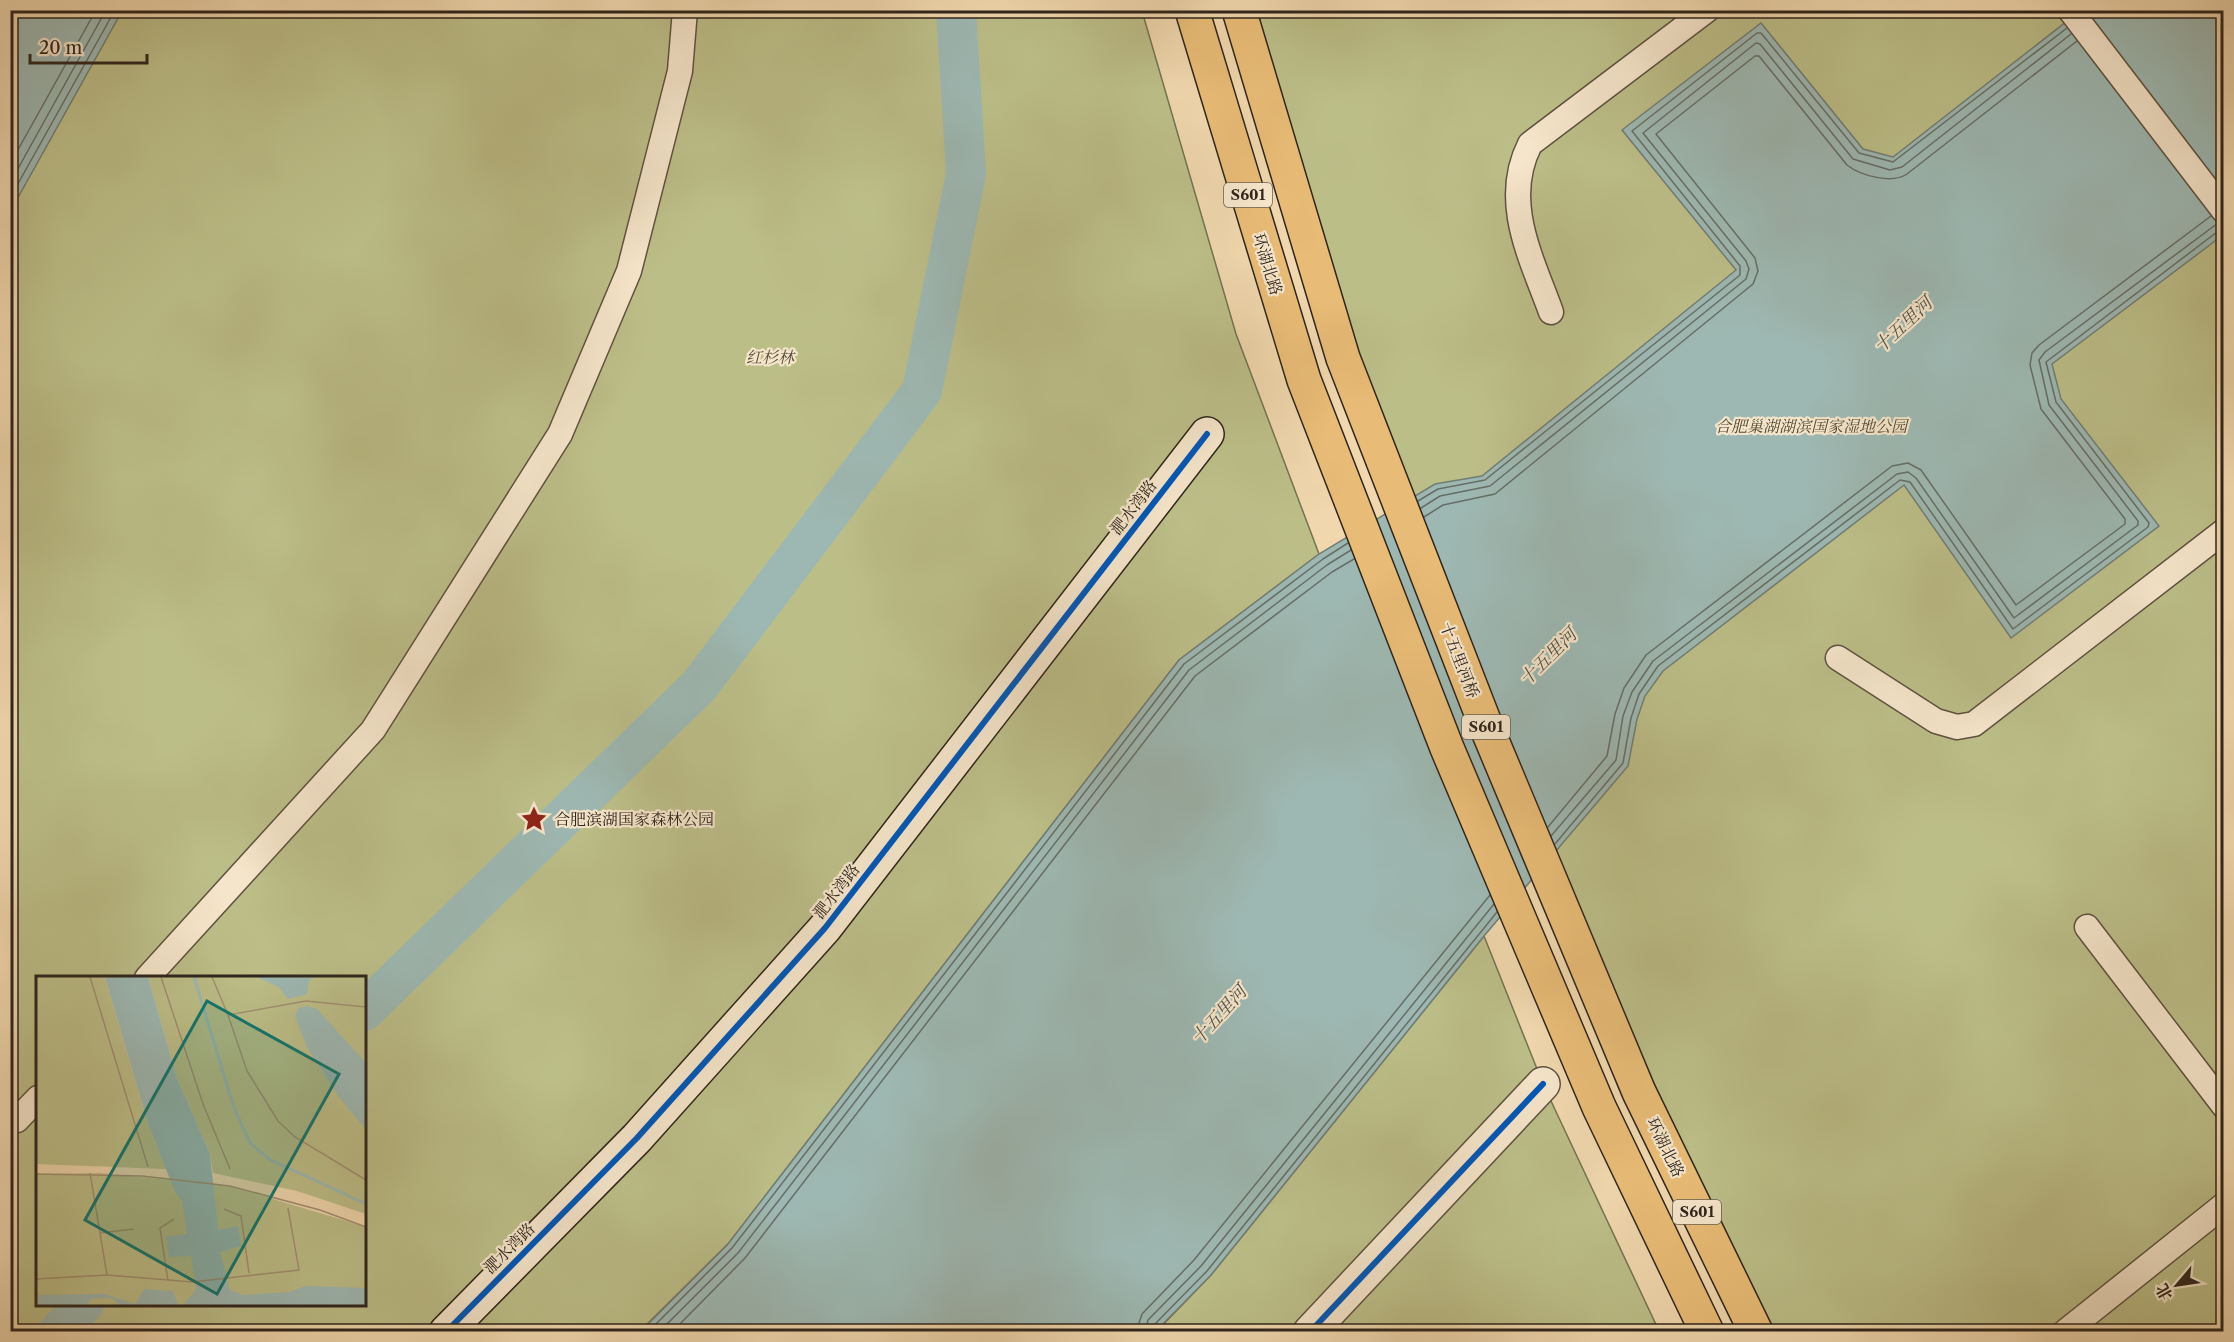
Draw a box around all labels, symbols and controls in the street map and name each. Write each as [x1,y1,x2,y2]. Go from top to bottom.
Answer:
scale bar [30,27,147,65]
text: 20 m [39,37,83,59]
road number: S601 [1224,183,1272,207]
street label: 环湖北路 [1249,230,1287,298]
water label: 十五里河 [1869,290,1939,358]
park label: 红杉林 [746,347,796,367]
park label: 合肥巢湖湖滨国家湿地公园 [1715,416,1910,436]
street label: 淝水湾路 [1105,476,1161,538]
street label: 十五里河桥 [1436,619,1484,701]
water label: 十五里河 [1515,622,1583,690]
road number: S601 [1462,715,1510,739]
place icon: 合肥滨湖国家森林公园 [519,804,549,834]
place label: 合肥滨湖国家森林公园 [554,809,714,829]
street label: 淝水湾路 [808,860,864,922]
inset map [36,976,366,1306]
water label: 十五里河 [1187,979,1253,1049]
street label: 环湖北路 [1643,1114,1689,1180]
road number: S601 [1673,1200,1721,1224]
street label: 淝水湾路 [479,1218,539,1278]
north arrow [2147,1255,2207,1315]
text: 北 [2151,1280,2177,1304]

